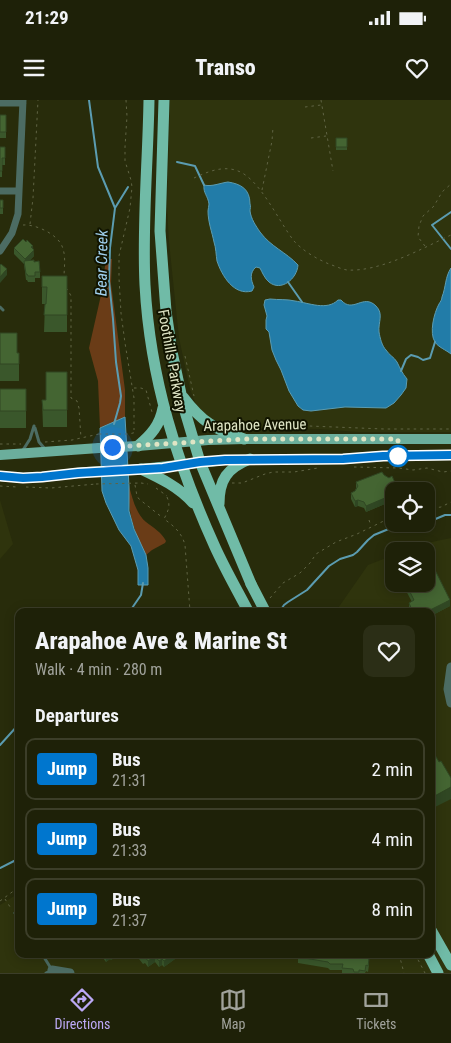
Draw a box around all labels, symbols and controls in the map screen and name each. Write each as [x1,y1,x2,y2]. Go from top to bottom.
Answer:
text: 21:29 [25,6,69,29]
icon: menu [20,54,48,82]
icon: heart [403,54,431,82]
text: Transo [195,55,256,80]
water label: Bear Creek [91,229,112,296]
street label: Foothills Parkway [154,308,190,414]
street label: Arapahoe Avenue [203,415,307,435]
your location [100,435,125,460]
unlabelled marker [387,445,409,467]
map controls [385,482,435,592]
button: locate [385,482,435,532]
button: layers [385,542,435,592]
button: heart [363,625,415,677]
text: Arapahoe Ave & Marine St [35,627,287,655]
text: Walk · 4 min · 280 m [35,660,162,679]
text: Departures [35,704,119,727]
text: Bus [112,748,141,771]
text: Jump [47,758,87,779]
text: 2 min [371,758,413,781]
text: 21:31 [112,771,147,790]
text: Bus [112,818,141,841]
text: Jump [47,828,87,849]
text: 4 min [371,828,413,851]
text: 21:33 [112,841,147,860]
text: Bus [112,888,141,911]
text: Jump [47,898,87,919]
text: 8 min [371,898,413,921]
text: 21:37 [112,911,147,930]
tab: Directions [54,986,110,1032]
tab: Map [219,986,247,1032]
tab: Tickets [356,986,397,1032]

